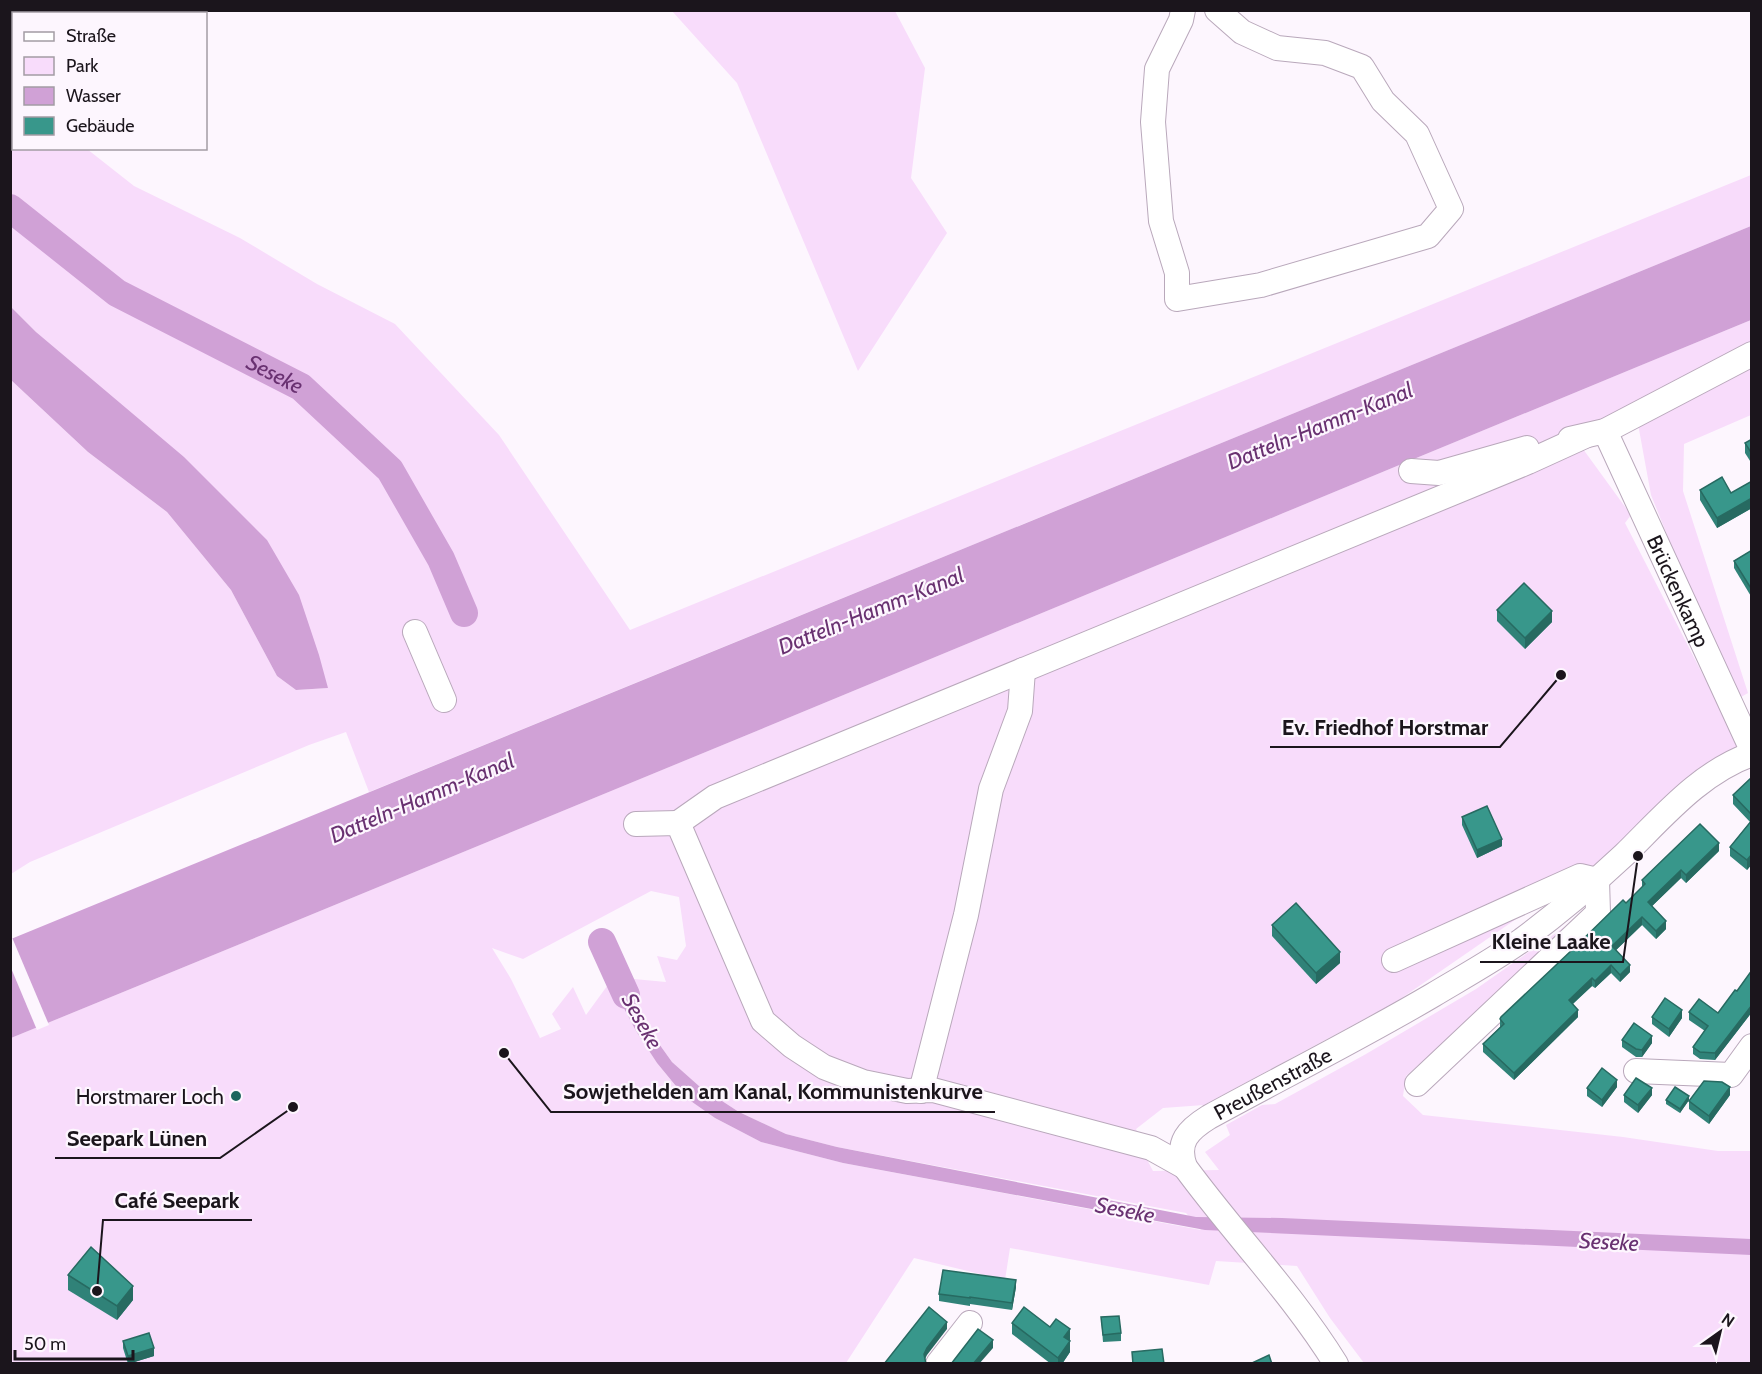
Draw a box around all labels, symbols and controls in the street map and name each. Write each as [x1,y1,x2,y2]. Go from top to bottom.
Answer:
legend [12,12,207,150]
text: Straße [66,25,116,47]
text: Park [66,55,99,77]
text: Wasser [66,85,121,107]
text: Gebäude [66,115,135,137]
water label: Seseke [242,348,308,399]
water label: Datteln-Hamm-Kanal [1223,376,1418,476]
street label: Brückenkamp [1642,531,1715,651]
water label: Datteln-Hamm-Kanal [774,561,969,661]
callout: Ev. Friedhof Horstmar [1270,707,1500,747]
text: Ev. Friedhof Horstmar [1282,714,1489,741]
water label: Datteln-Hamm-Kanal [326,747,519,849]
callout: Kleine Laake [1480,922,1623,962]
text: Kleine Laake [1492,928,1610,955]
water label: Seseke [616,988,668,1054]
street label: Preußenstraße [1209,1041,1336,1125]
callout: Sowjethelden am Kanal, Kommunistenkurve [551,1072,995,1112]
text: Sowjethelden am Kanal, Kommunistenkurve [563,1078,983,1105]
place label: Horstmarer Loch [76,1084,224,1109]
marker: Horstmarer Loch [229,1089,243,1103]
callout: Seepark Lünen [55,1118,220,1158]
text: Seepark Lünen [67,1125,207,1152]
callout: Café Seepark [103,1180,252,1220]
text: Café Seepark [115,1187,240,1214]
water label: Seseke [1093,1191,1157,1229]
water label: Seseke [1578,1227,1640,1257]
north arrow [1690,1302,1750,1362]
text: N [1718,1309,1738,1331]
scale bar [15,1323,134,1361]
text: 50 m [24,1333,66,1355]

